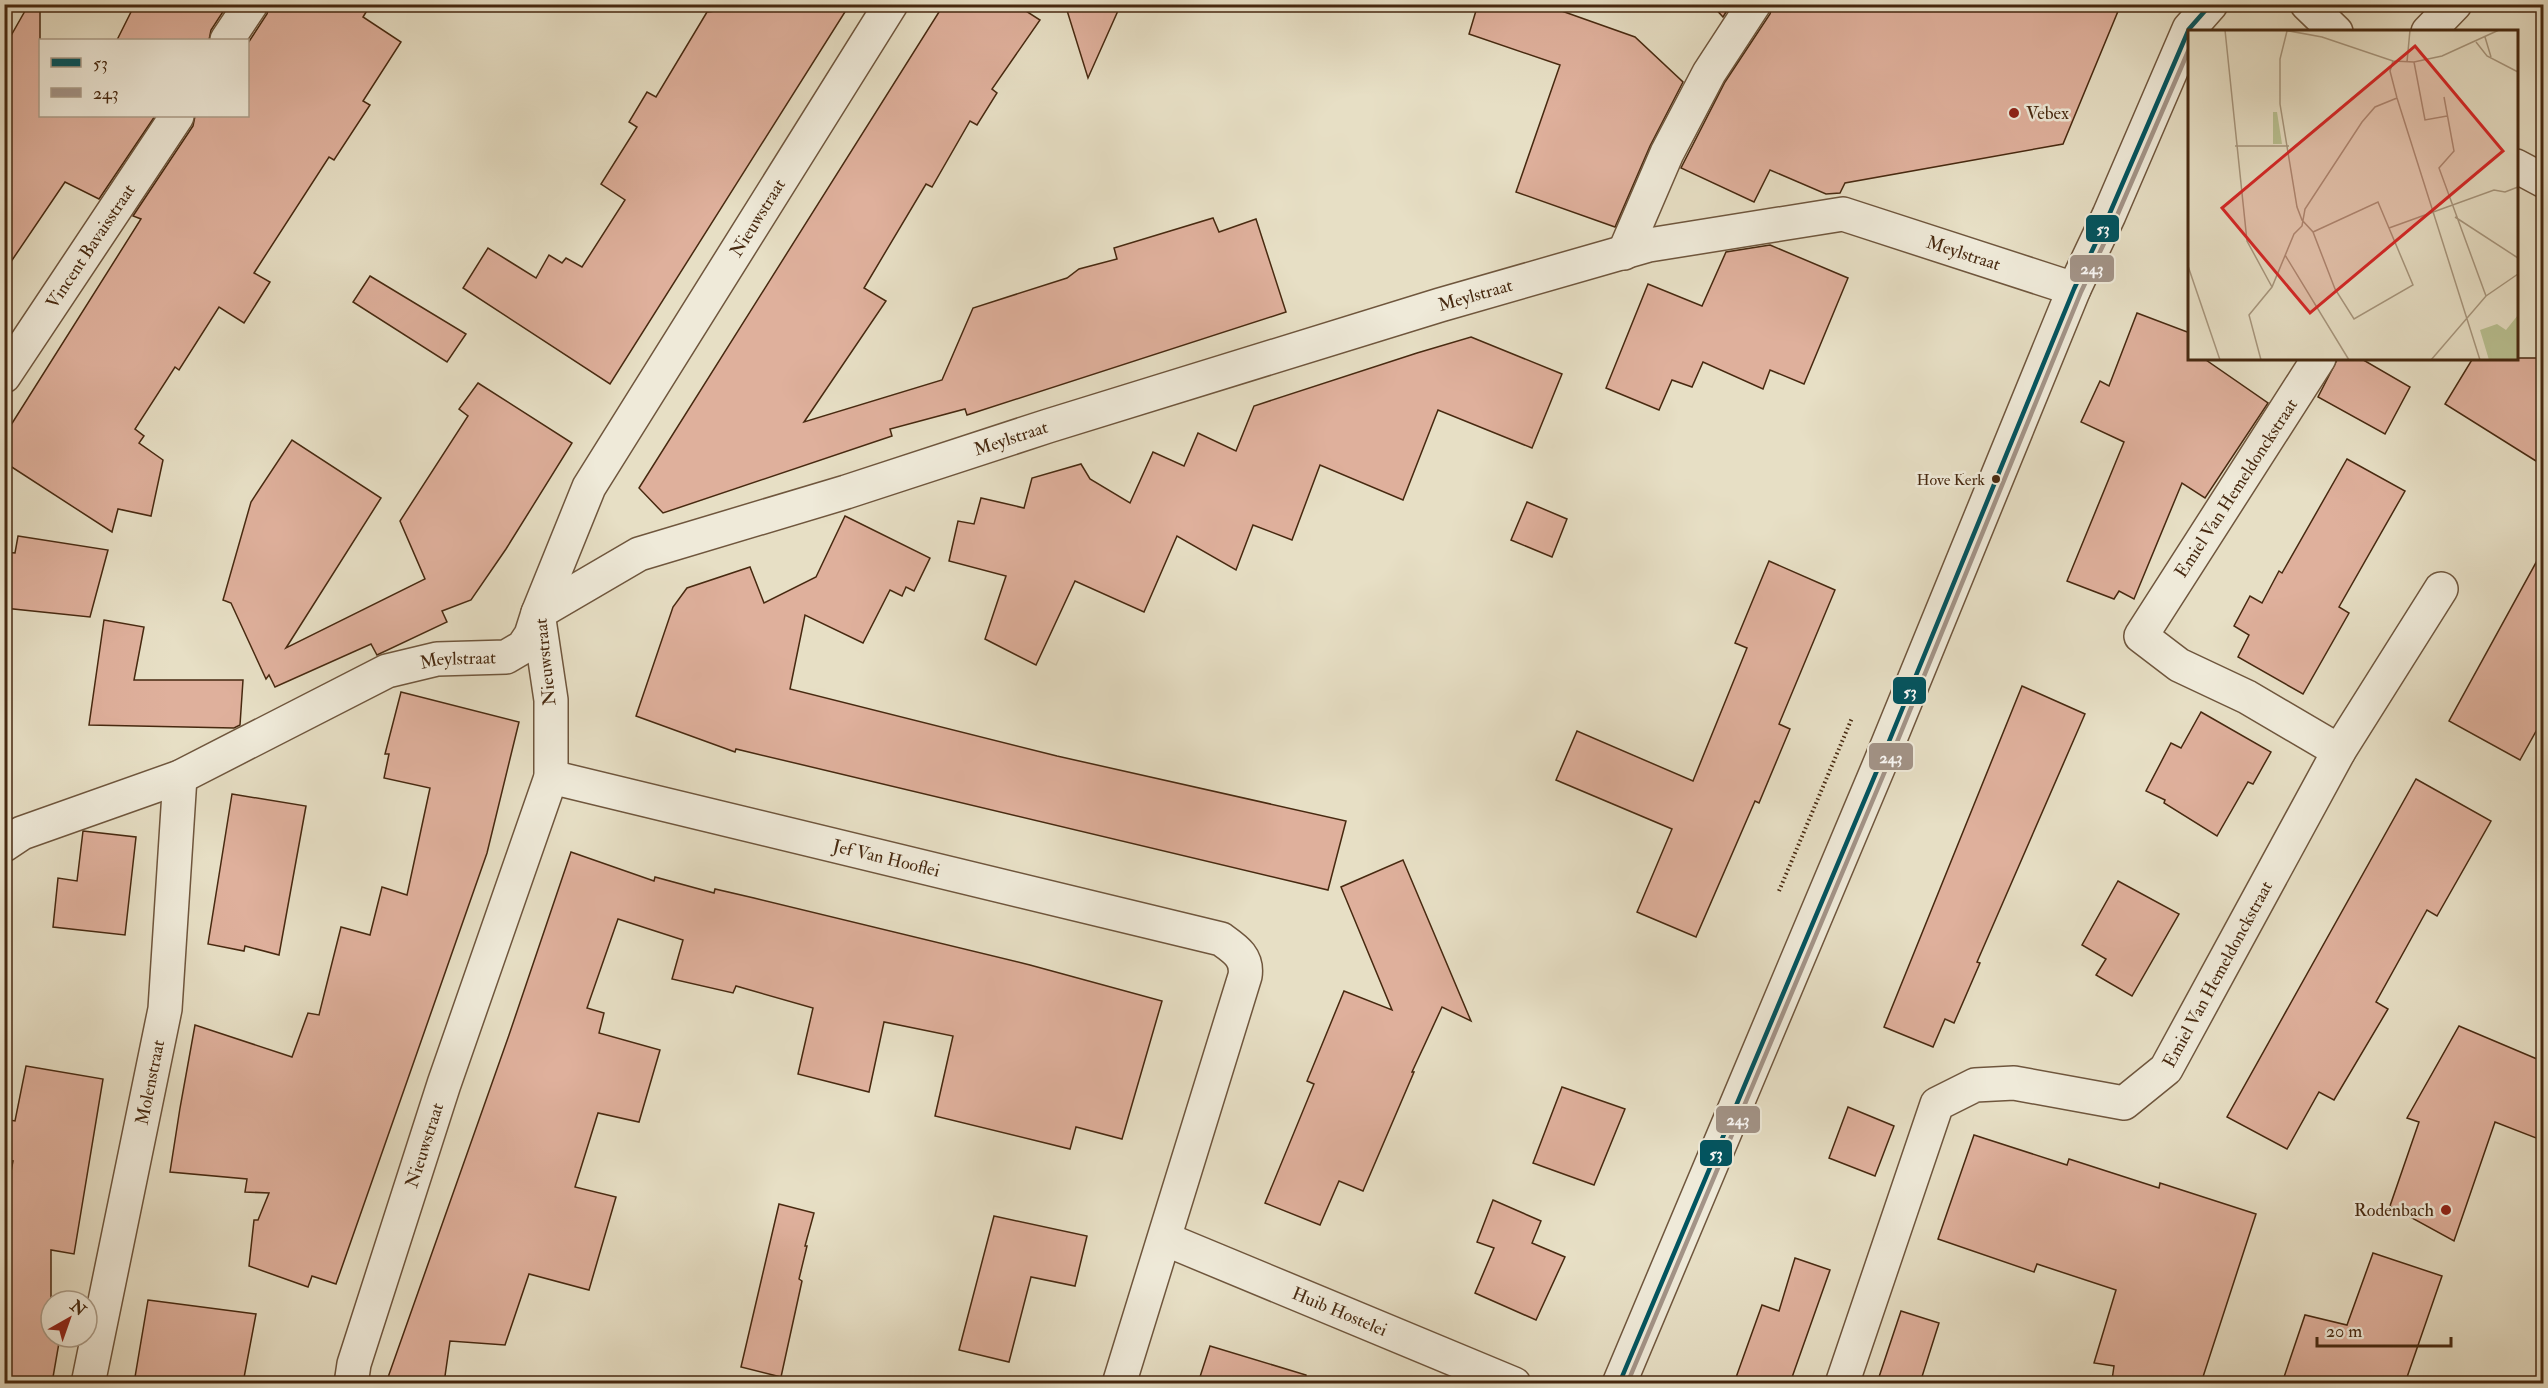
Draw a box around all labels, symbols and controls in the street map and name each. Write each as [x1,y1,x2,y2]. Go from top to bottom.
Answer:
inset map [2188,30,2518,360]
legend [39,39,249,117]
text: 53 [93,52,108,75]
text: 243 [93,82,119,105]
place label: Vebex [2026,102,2069,125]
marker: Vebex [2007,106,2021,120]
street label: Nieuwstraat [725,174,791,261]
street label: Vincent Bavaisstraat [41,180,141,313]
line badge: 53 [2085,214,2120,243]
text: 53 [2096,219,2110,239]
street label: Meylstraat [1924,231,2003,276]
line badge: 243 [2069,254,2115,283]
text: 243 [2081,259,2103,279]
street label: Meylstraat [1435,274,1515,317]
street label: Emiel Van Hemeldonckstraat [2170,394,2303,582]
street label: Meylstraat [971,416,1051,461]
place label: Hove Kerk [1916,470,1985,490]
marker: Hove Kerk [1990,473,2002,485]
street label: Nieuwstraat [529,617,562,707]
street label: Meylstraat [417,646,496,675]
line badge: 53 [1892,676,1927,705]
text: 53 [1903,682,1917,702]
line badge: 243 [1868,742,1914,771]
text: 243 [1880,748,1902,768]
street label: Jef Van Hooflei [829,834,942,883]
street label: Emiel Van Hemeldonckstraat [2158,877,2278,1072]
street label: Molenstraat [130,1038,170,1127]
street label: Nieuwstraat [400,1100,449,1191]
line badge: 243 [1715,1105,1761,1134]
text: 243 [1727,1110,1749,1130]
line badge: 53 [1699,1139,1733,1167]
text: 53 [1709,1144,1723,1164]
place label: Rodenbach [2354,1199,2435,1222]
marker: Rodenbach [2439,1203,2453,1217]
street label: Huib Hostelei [1288,1282,1391,1342]
north arrow [39,1289,99,1349]
text: N [65,1295,90,1321]
scale bar [2317,1310,2450,1348]
text: 20 m [2326,1320,2362,1343]

